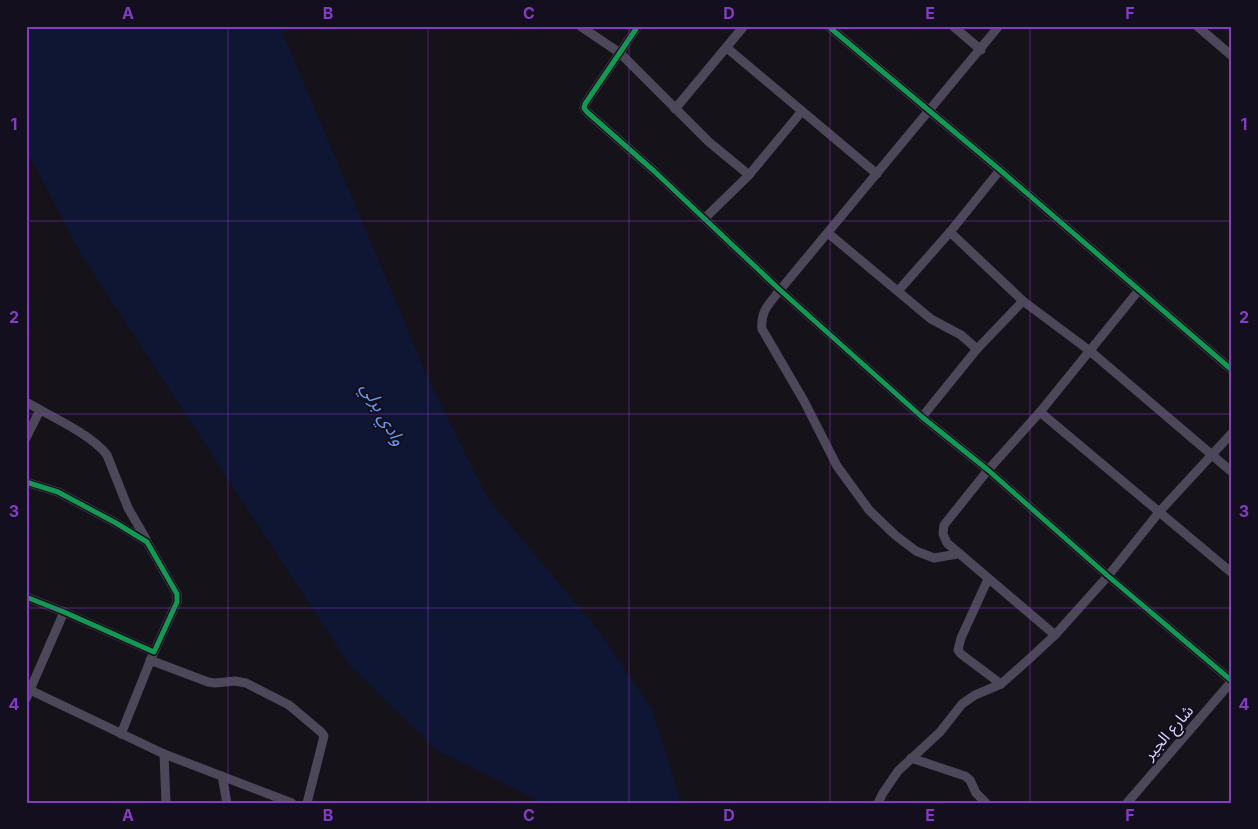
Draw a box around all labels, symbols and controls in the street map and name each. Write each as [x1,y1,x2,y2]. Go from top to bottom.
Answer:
text: A [122,3,134,23]
text: B [323,3,333,23]
text: C [523,3,535,23]
text: D [723,3,735,23]
text: E [925,3,935,23]
text: F [1125,3,1135,23]
text: 1 [11,114,17,134]
text: 1 [1241,114,1247,134]
text: 2 [9,307,19,327]
text: 2 [1239,307,1249,327]
water label: وادي برلي [353,379,410,451]
text: 3 [9,501,19,521]
text: 3 [1239,501,1249,521]
text: 4 [9,694,20,714]
text: 4 [1239,694,1250,714]
street label: شارع الجير [1138,700,1200,766]
text: A [122,805,134,825]
text: B [323,805,333,825]
text: C [523,805,535,825]
text: D [723,805,735,825]
text: E [925,805,935,825]
text: F [1125,805,1135,825]

